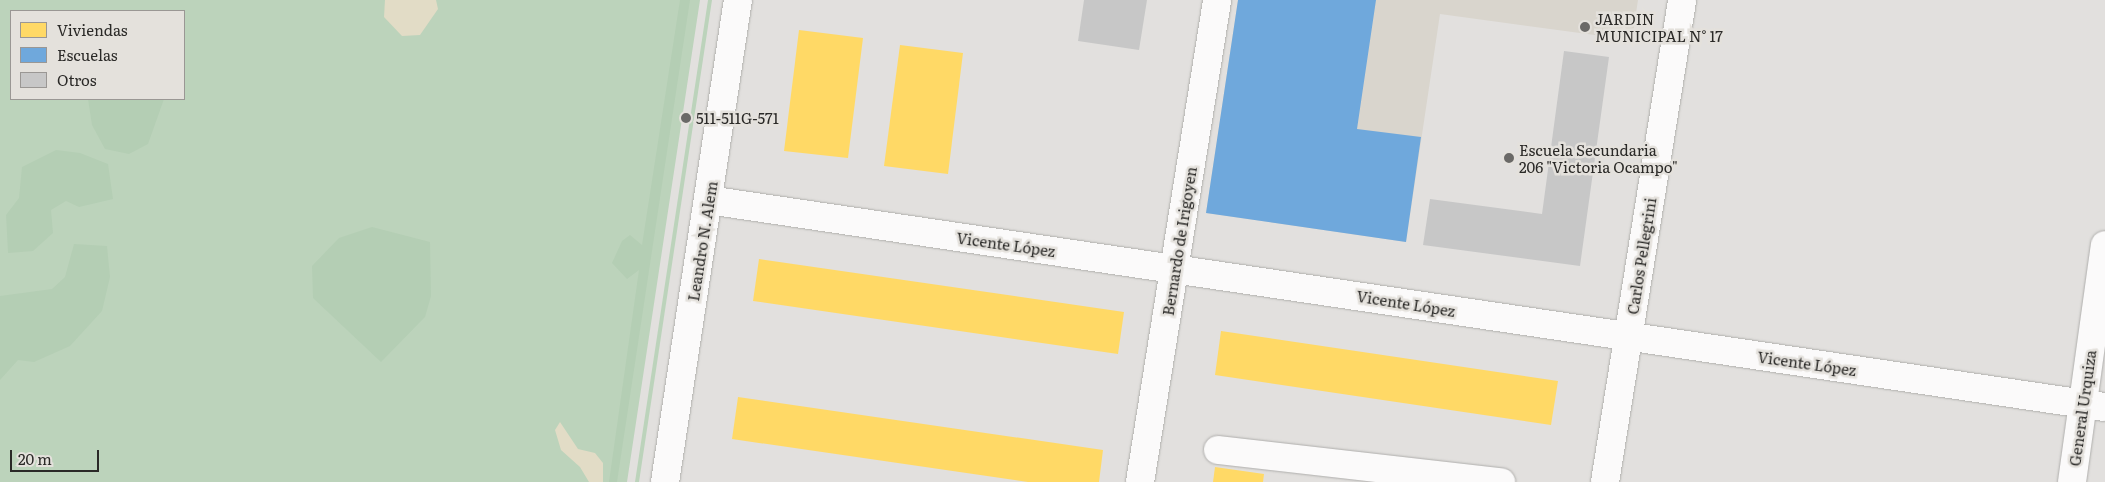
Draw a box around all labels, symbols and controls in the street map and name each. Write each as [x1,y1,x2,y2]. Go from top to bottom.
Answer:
place label: JARDIN MUNICIPAL N° 17 [1595,9,1723,44]
legend [10,10,185,100]
text: Viviendas [57,18,128,41]
marker: JARDIN MUNICIPAL N° 17 [1579,21,1591,33]
text: Escuelas [57,43,118,66]
text: Otros [57,68,96,91]
place label: 511-511G-571 [696,109,779,127]
marker: 511-511G-571 [680,112,692,124]
place label: Escuela Secundaria 206 "Victoria Ocampo" [1519,140,1678,175]
marker: Escuela Secundaria 206 "Victoria Ocampo" [1503,152,1515,164]
street label: Bernardo de Irigoyen [1158,165,1200,317]
street label: Leandro N. Alem [684,180,720,302]
street label: Carlos Pellegrini [1623,196,1659,316]
street label: Vicente López [955,228,1057,260]
street label: Vicente López [1355,286,1457,320]
street label: Vicente López [1756,347,1858,379]
street label: General Urquiza [2065,349,2099,467]
scale bar [12,440,101,472]
text: 20 m [18,447,52,470]

